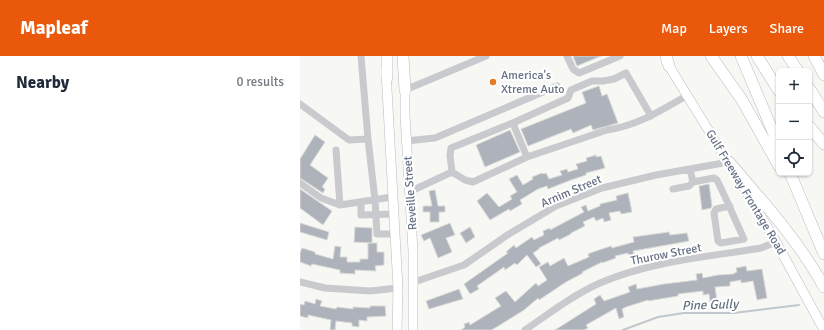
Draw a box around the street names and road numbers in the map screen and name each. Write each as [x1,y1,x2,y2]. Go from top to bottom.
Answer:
street label: Gulf Freeway Frontage Road [702,127,789,257]
street label: Reveille Street [400,155,421,230]
street label: Arnim Street [538,172,604,211]
street label: Thurow Street [629,240,703,269]

